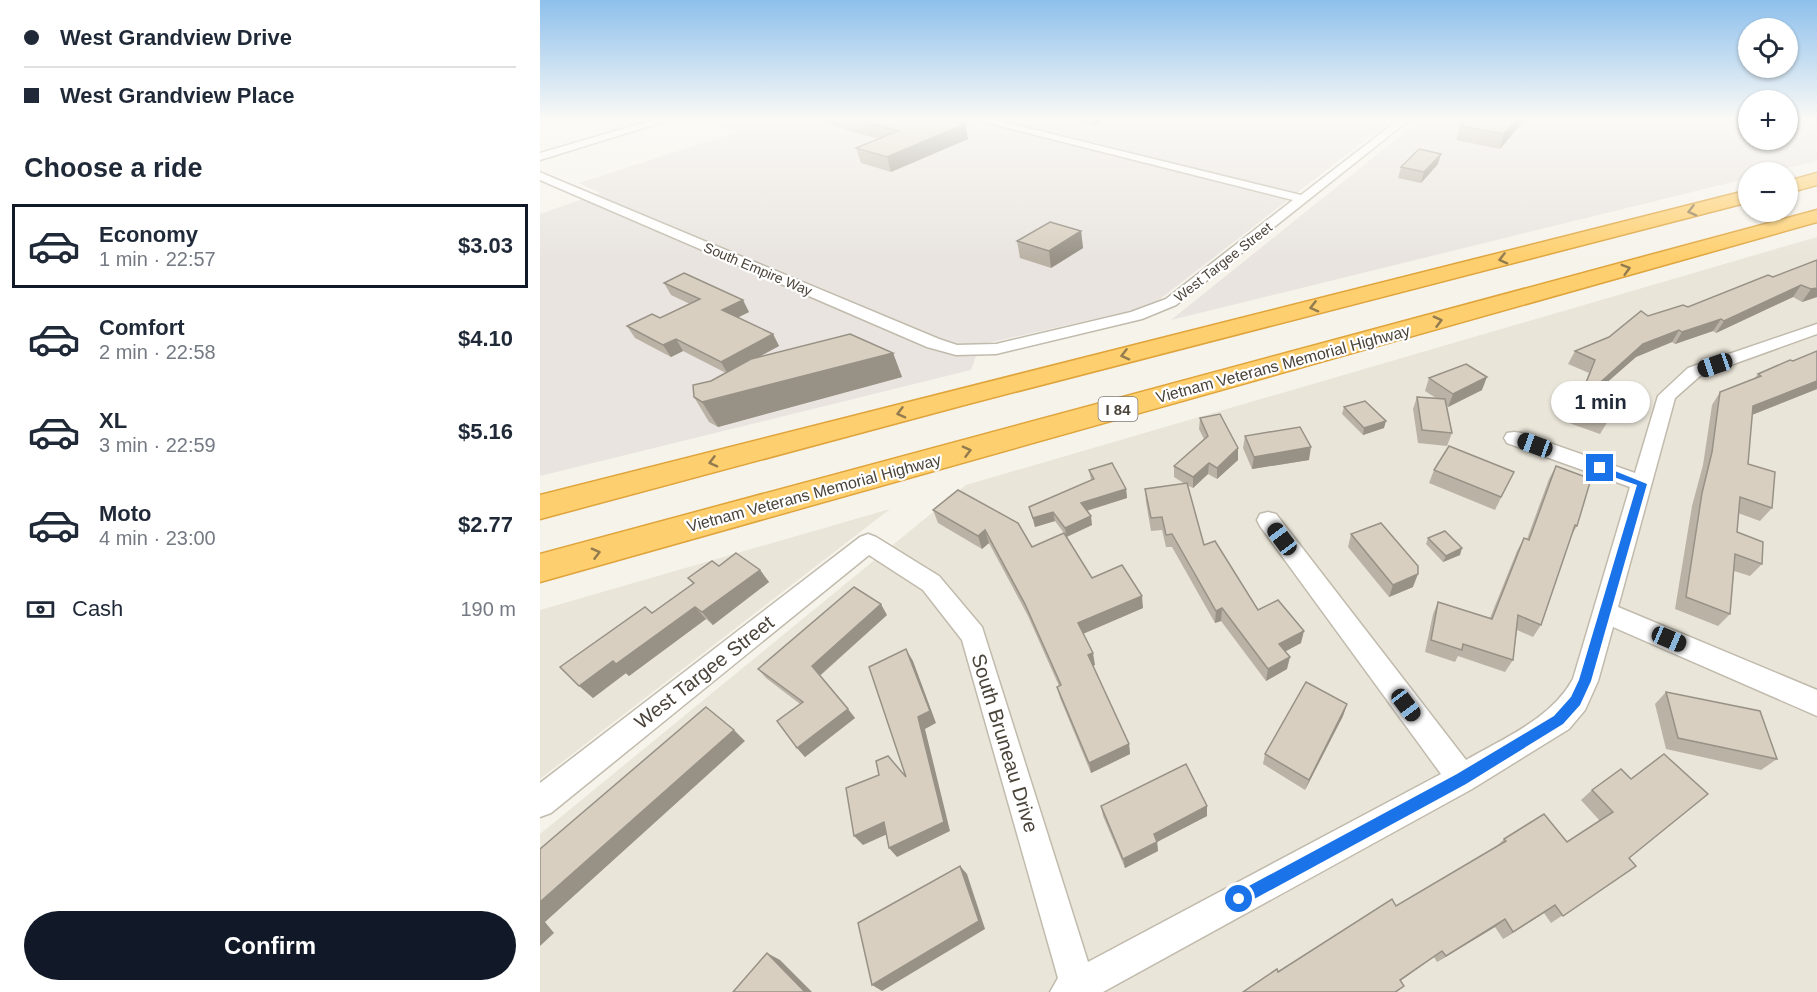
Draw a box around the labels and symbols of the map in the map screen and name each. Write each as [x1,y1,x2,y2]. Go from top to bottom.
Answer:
one-way arrow [1687,203,1697,216]
street label: West Targee Street [1171,219,1275,305]
street label: South Empire Way [701,239,815,299]
one-way arrow [1498,251,1508,264]
one-way arrow [1620,264,1631,276]
one-way arrow [1310,299,1320,312]
one-way arrow [1432,316,1443,328]
street label: Vietnam Veterans Memorial Highway [1154,322,1412,406]
one-way arrow [1121,348,1131,360]
car [1695,351,1735,379]
callout: 1 min [1550,381,1650,423]
road number: I 84 [1098,397,1138,421]
one-way arrow [896,405,906,418]
car [1515,430,1555,460]
one-way arrow [962,445,972,458]
street label: Vietnam Veterans Memorial Highway [685,451,943,535]
route end [1586,454,1613,481]
one-way arrow [708,455,718,467]
car [1264,519,1300,559]
one-way arrow [591,547,601,560]
street label: West Targee Street [630,611,778,733]
car [1649,624,1689,654]
street label: South Bruneau Drive [967,651,1043,835]
car [1388,685,1424,725]
route start [1225,885,1252,912]

